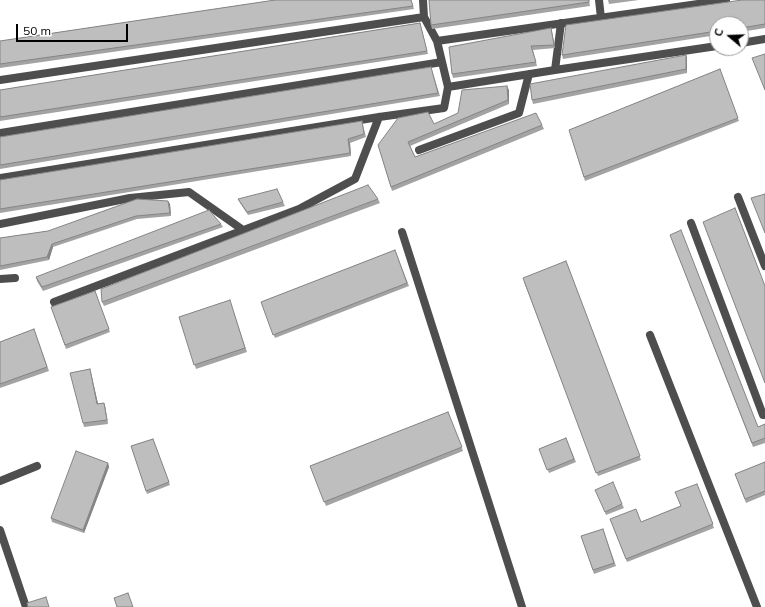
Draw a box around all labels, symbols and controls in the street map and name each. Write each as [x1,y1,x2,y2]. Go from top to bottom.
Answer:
scale bar [18,16,130,42]
north arrow [709,16,749,56]
text: 50 m [23,23,51,38]
text: С [711,27,726,38]

